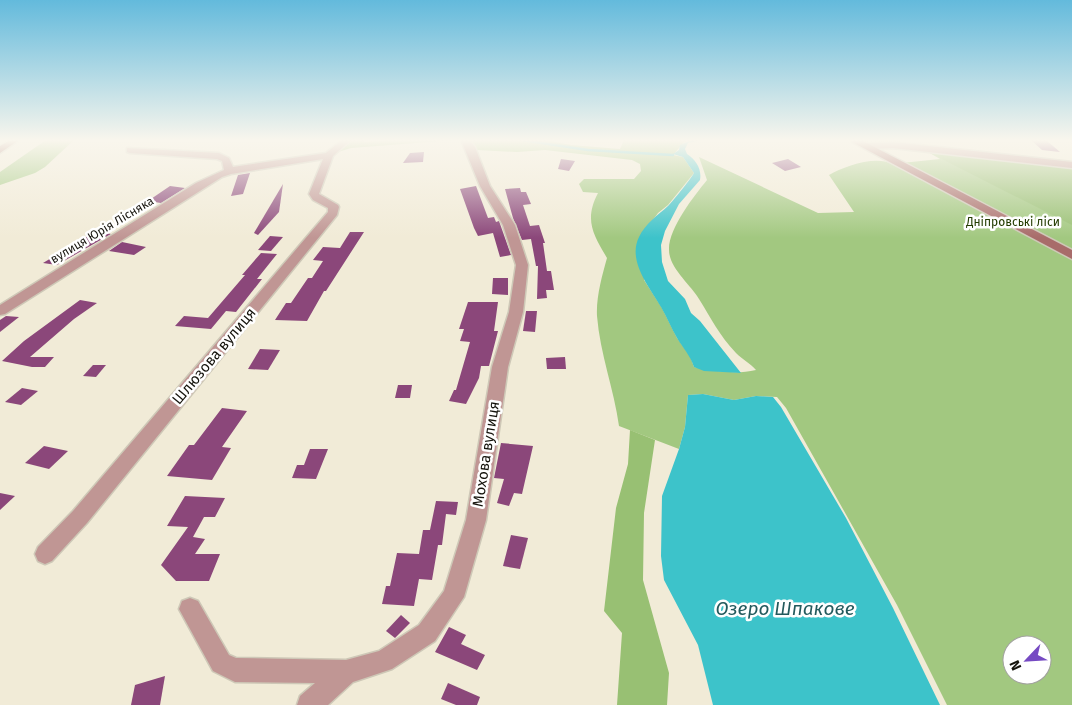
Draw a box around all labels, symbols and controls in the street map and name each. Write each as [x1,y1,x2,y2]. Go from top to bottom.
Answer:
street label: вулиця Юрія Лісняка [48,194,156,266]
park label: Дніпровські ліси [965,215,1060,229]
street label: Шлюзова вулиця [168,304,260,408]
street label: Мохова вулиця [469,400,503,508]
water label: Озеро Шпакове [716,597,855,620]
north arrow [1002,635,1052,685]
text: N [1006,657,1025,673]

